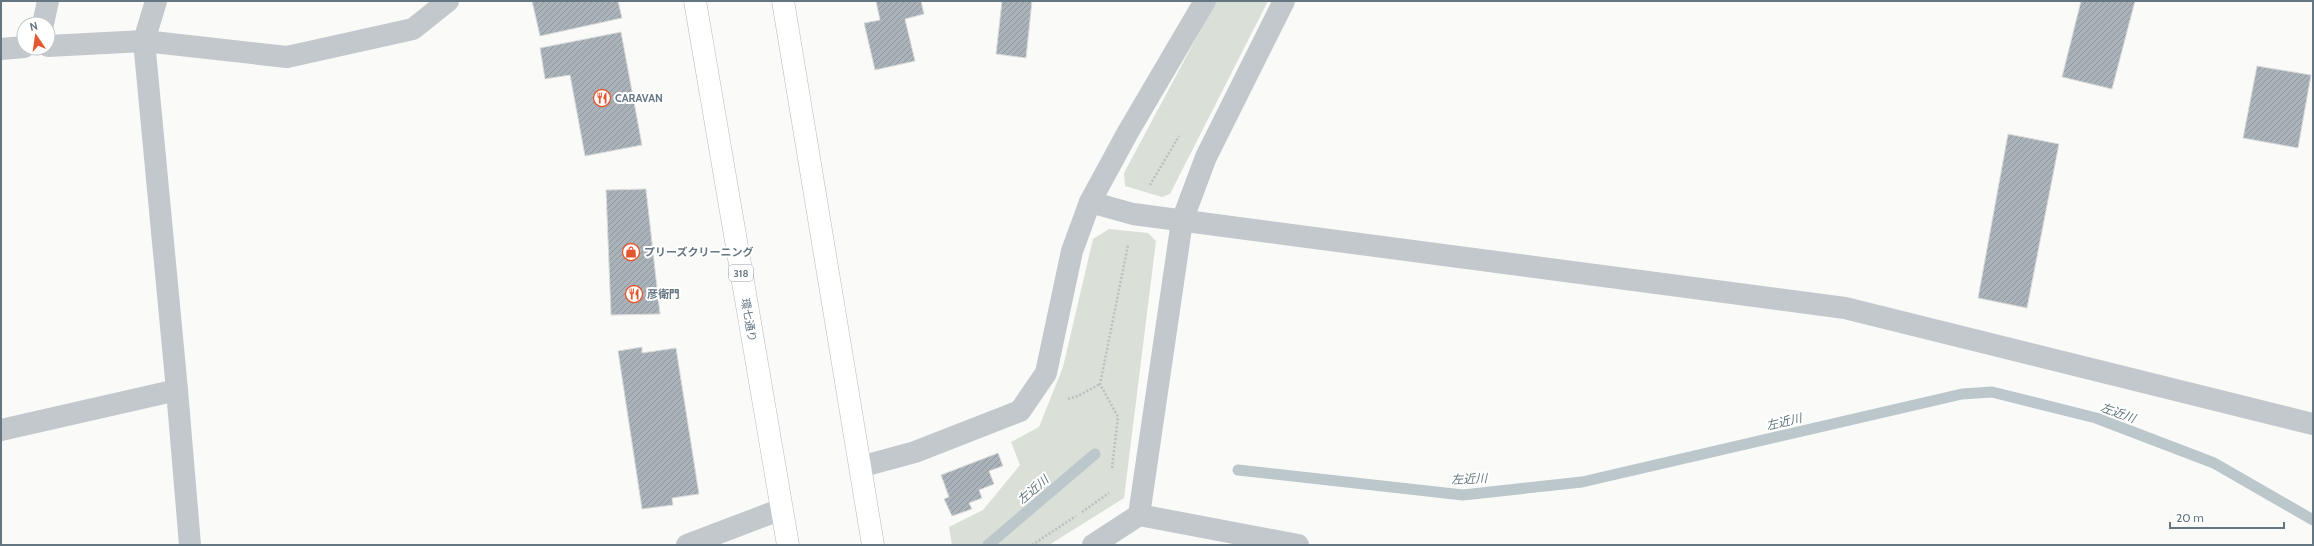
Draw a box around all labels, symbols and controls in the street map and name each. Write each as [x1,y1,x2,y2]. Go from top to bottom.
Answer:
north arrow [16,16,56,56]
text: N [28,19,39,34]
restaurant icon: CARAVAN [592,88,612,108]
place label: CARAVAN [615,91,663,105]
shop icon: プリーズクリーニング [621,242,641,262]
place label: プリーズクリーニング [644,245,753,259]
road number: 318 [729,265,753,281]
restaurant icon: 彦衛門 [624,284,644,304]
place label: 彦衛門 [647,287,680,301]
street label: 環七通り [738,297,760,343]
water label: 左近川 [2099,399,2140,426]
water label: 左近川 [1765,410,1805,433]
water label: 左近川 [1451,470,1489,487]
water label: 左近川 [1014,471,1053,507]
scale bar [2170,504,2284,530]
text: 20 m [2176,510,2204,525]

